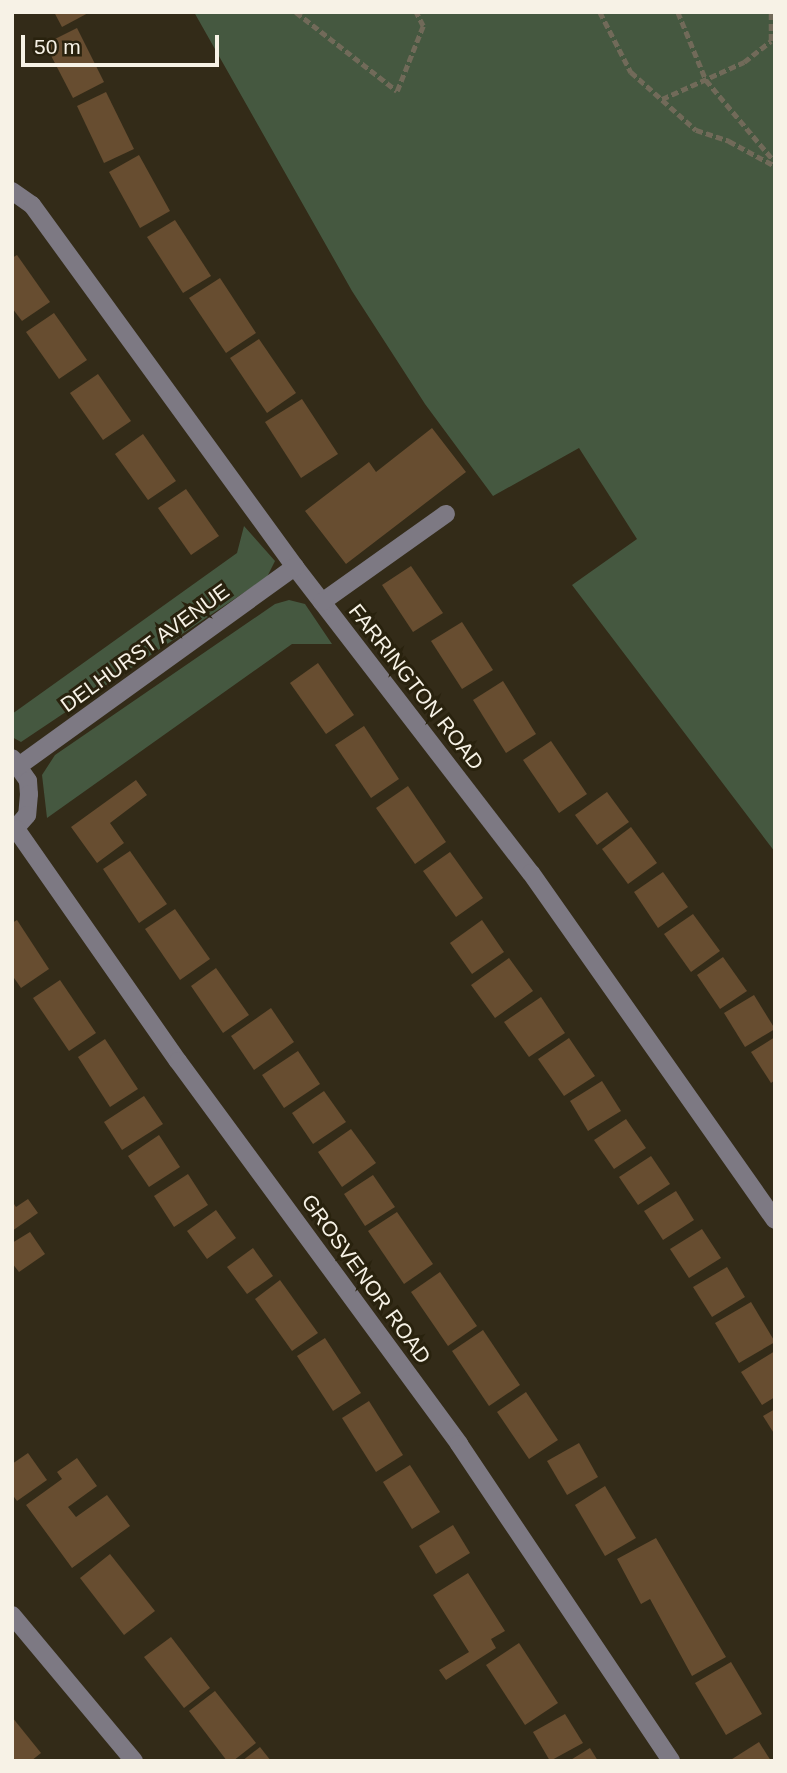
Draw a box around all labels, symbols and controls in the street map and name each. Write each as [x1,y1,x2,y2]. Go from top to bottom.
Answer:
scale bar [24,21,222,65]
text: 50 m [34,35,81,58]
street label: DELHURST AVENUE [55,578,235,718]
street label: FARRINGTON ROAD [343,599,489,775]
street label: GROSVENOR ROAD [296,1189,436,1369]

